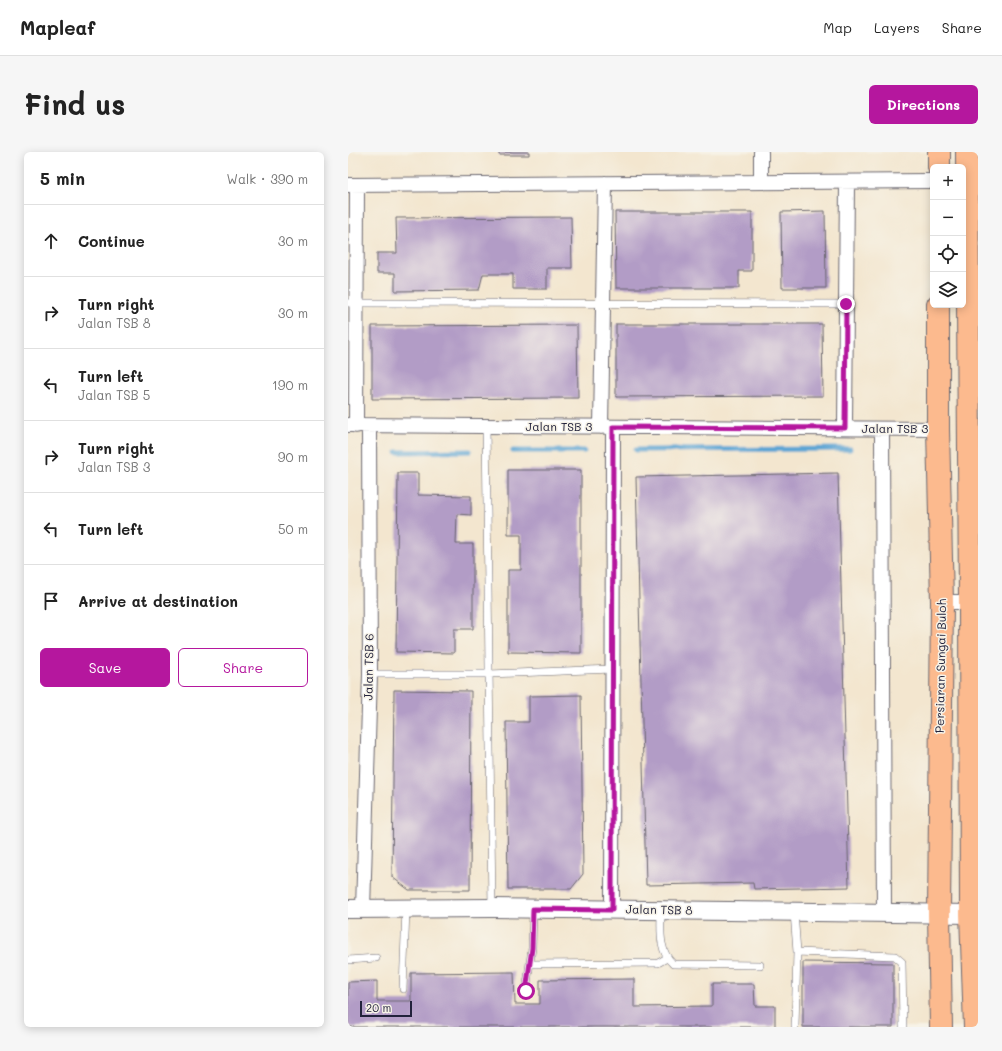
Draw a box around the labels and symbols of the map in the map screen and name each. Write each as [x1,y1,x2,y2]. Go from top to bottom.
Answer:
route end [837,295,855,313]
street label: Jalan TSB 3 [526,418,592,434]
street label: Jalan TSB 3 [862,420,928,436]
street label: Persiaran Sungai Buloh [931,598,949,733]
street label: Jalan TSB 6 [359,633,377,701]
street label: Jalan TSB 8 [625,900,693,918]
route start [517,982,535,1000]
scale bar [360,999,412,1018]

